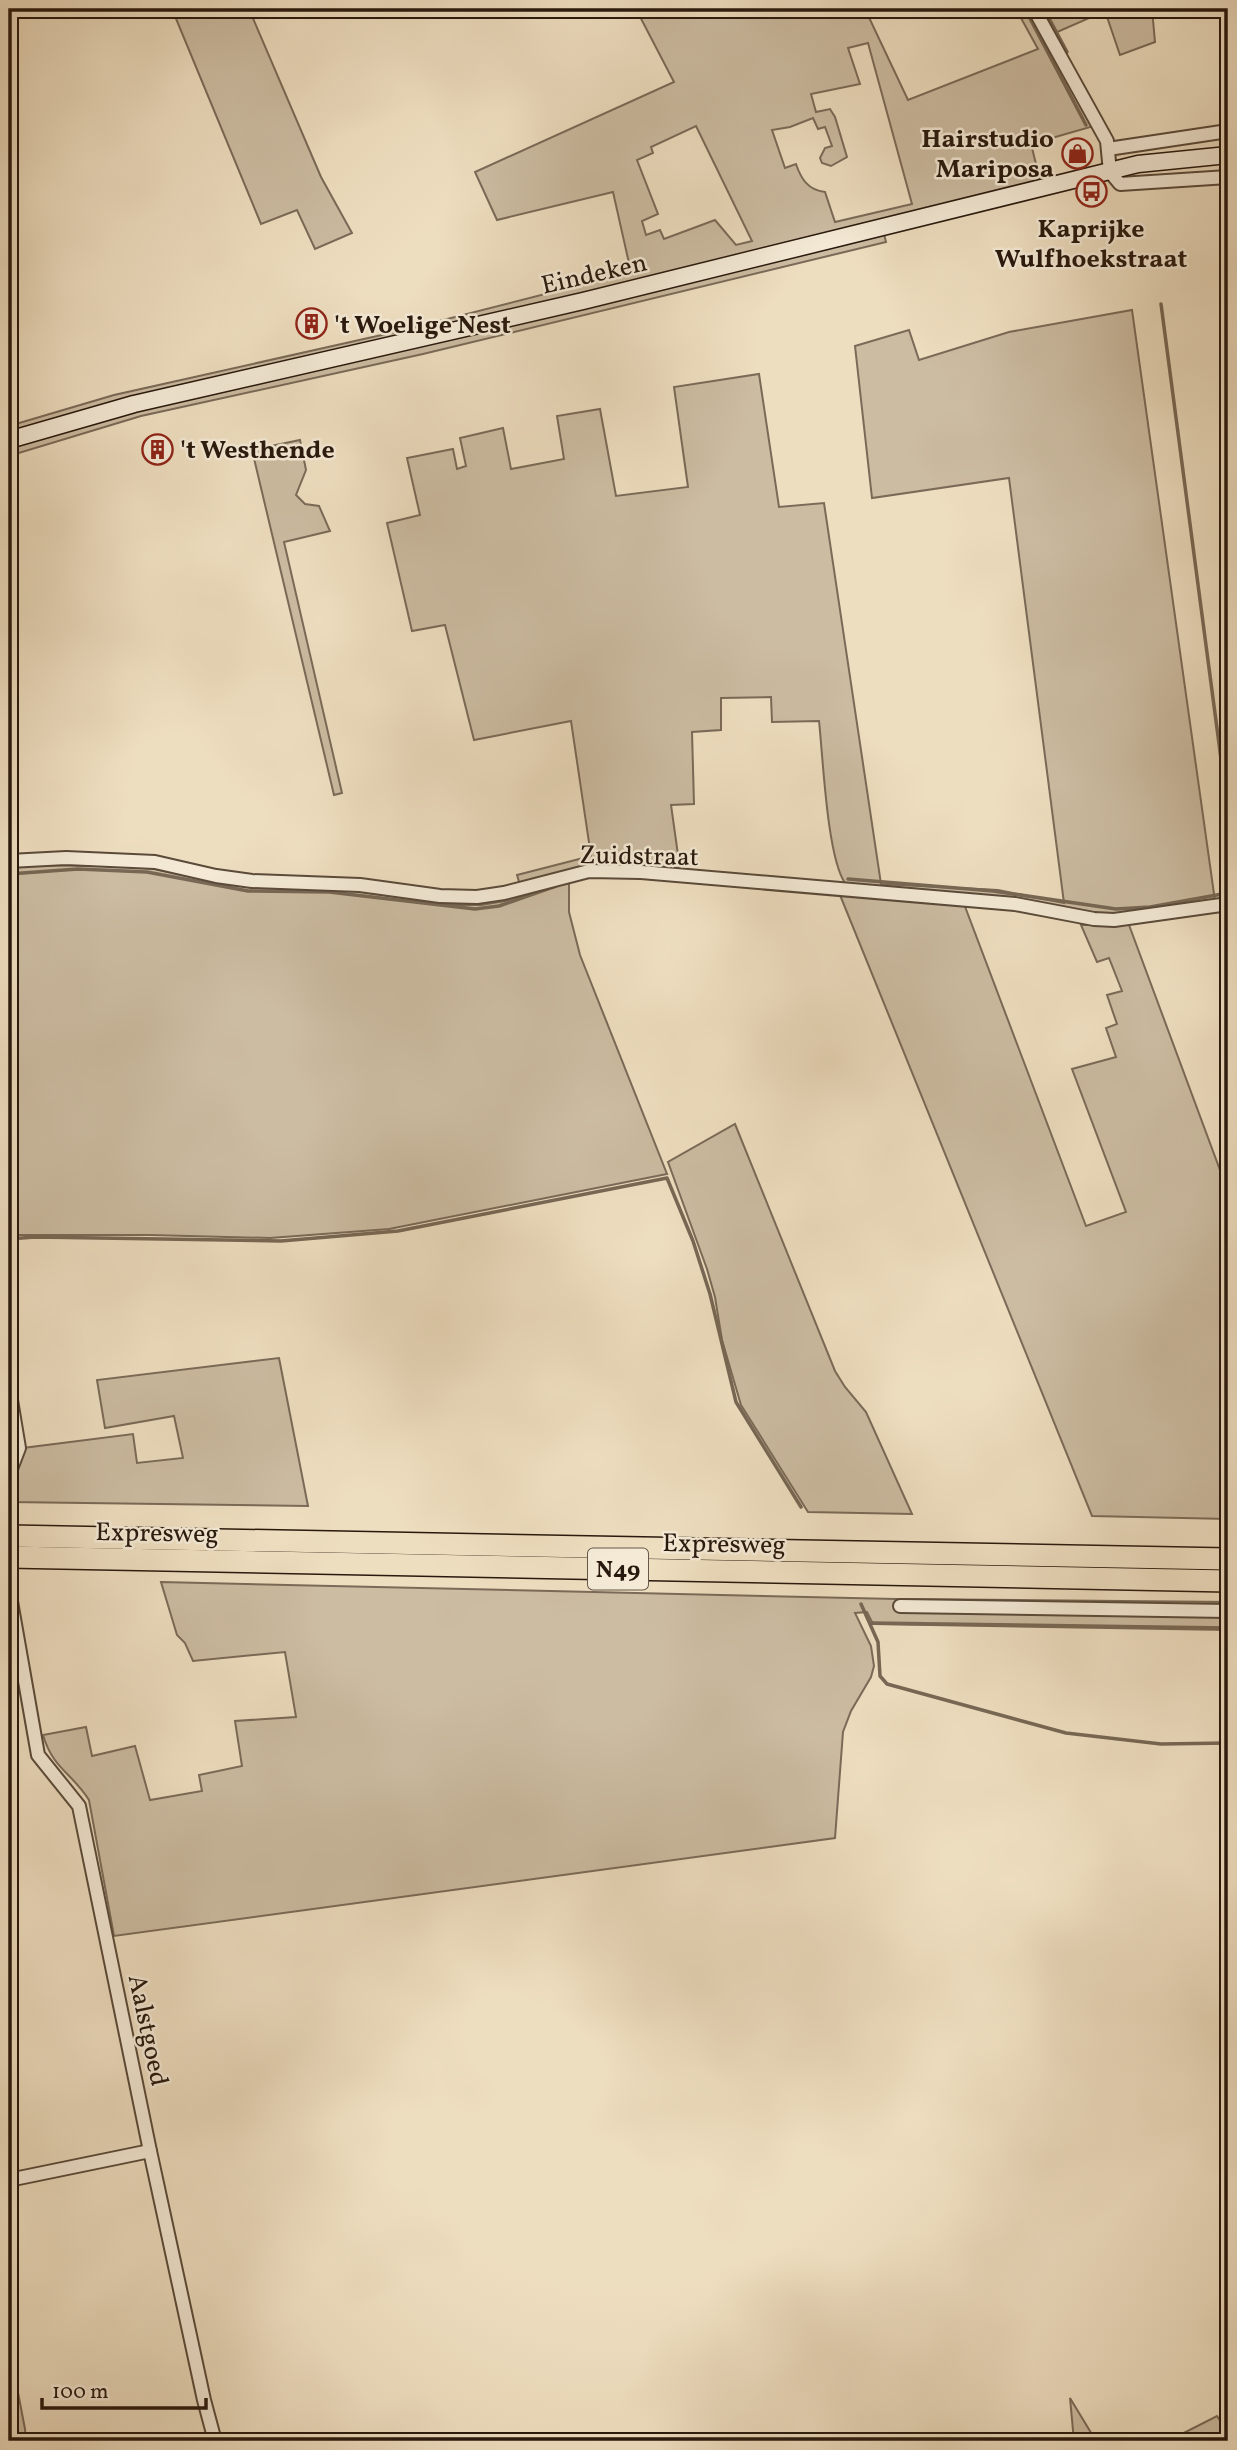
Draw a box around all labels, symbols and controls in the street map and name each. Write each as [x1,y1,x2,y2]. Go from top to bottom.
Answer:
place label: Hairstudio Mariposa [921,122,1054,188]
shop icon: Hairstudio Mariposa [1060,136,1094,170]
bus stop icon: Kaprijke Wulfhoekstraat [1074,175,1108,209]
place label: Kaprijke Wulfhoekstraat [995,212,1187,278]
street label: Eindeken [538,245,651,305]
building icon: 't Woelige Nest [294,307,328,341]
place label: 't Woelige Nest [334,308,511,344]
building icon: 't Westhende [140,432,174,466]
place label: 't Westhende [180,433,335,469]
street label: Zuidstraat [579,838,699,876]
street label: Expresweg [95,1515,219,1553]
street label: Expresweg [662,1526,786,1564]
road number: N49 [588,1548,648,1590]
street label: Aalstgoed [118,1971,176,2090]
scale bar [42,2366,206,2410]
text: 100 m [52,2378,109,2407]

